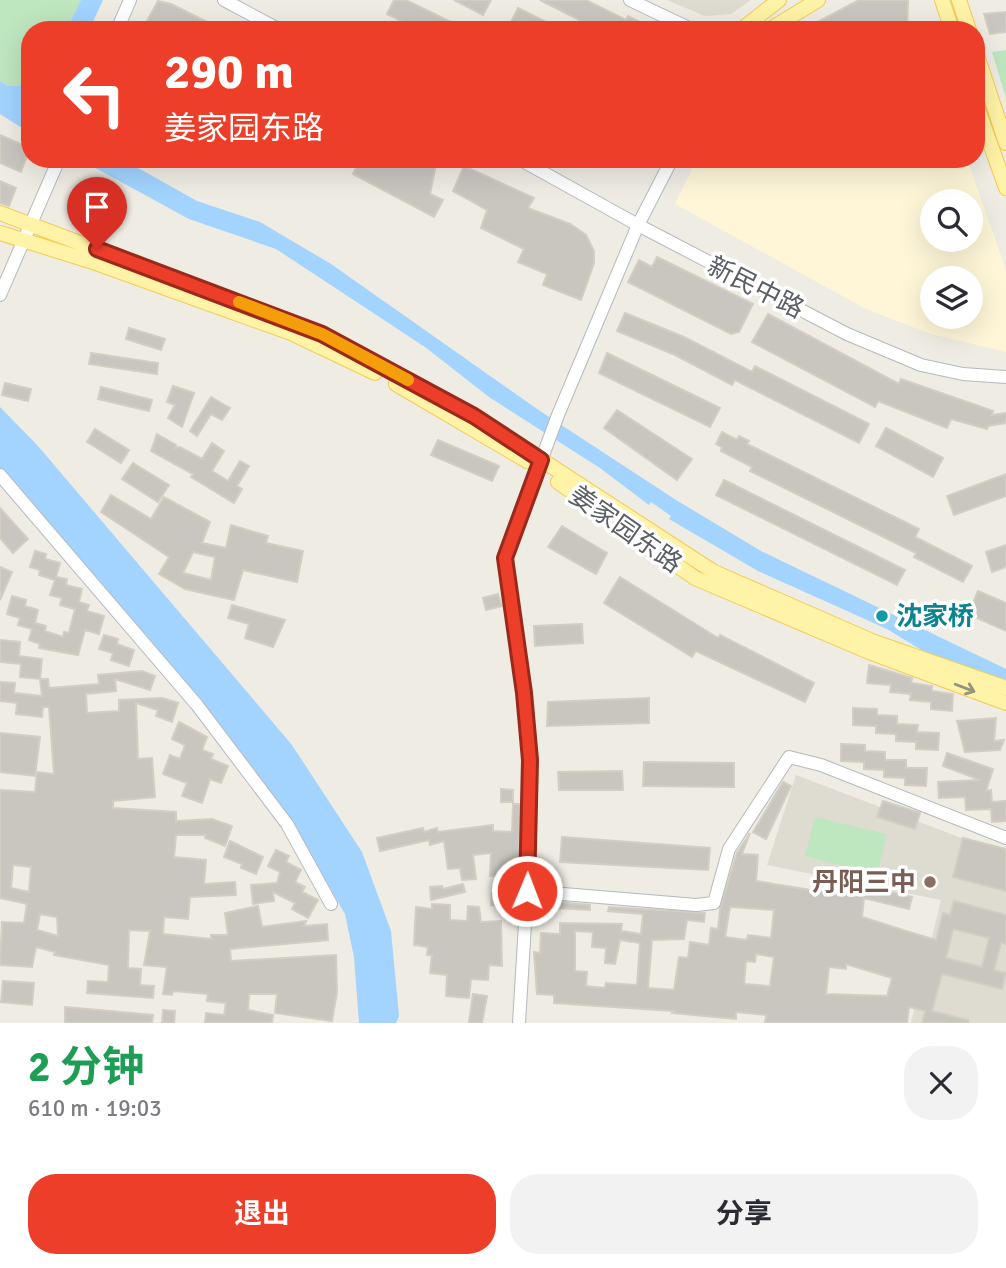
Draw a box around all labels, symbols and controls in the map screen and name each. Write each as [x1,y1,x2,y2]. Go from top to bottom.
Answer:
text: 290 m [164,42,294,102]
icon: left [49,49,140,140]
text: 姜家园东路 [164,109,324,148]
pin [67,177,127,249]
icon: arrive [78,188,116,226]
map controls [920,189,983,329]
button: search [920,189,983,252]
street label: 新民中路 [702,250,809,326]
button: layers [920,266,983,329]
street label: 姜家园东路 [563,479,688,580]
place label: 沈家桥 [896,601,974,633]
marker: 沈家桥 [874,608,890,624]
one-way arrow [953,682,975,695]
position arrow [490,854,564,928]
place label: 丹阳三中 [812,867,916,899]
marker: 丹阳三中 [922,874,938,890]
text: 2 分钟 [28,1042,144,1093]
button: close [904,1046,978,1120]
text: 610 m · 19:03 [28,1094,162,1123]
button: 退出 [28,1174,496,1254]
button: 分享 [510,1174,978,1254]

